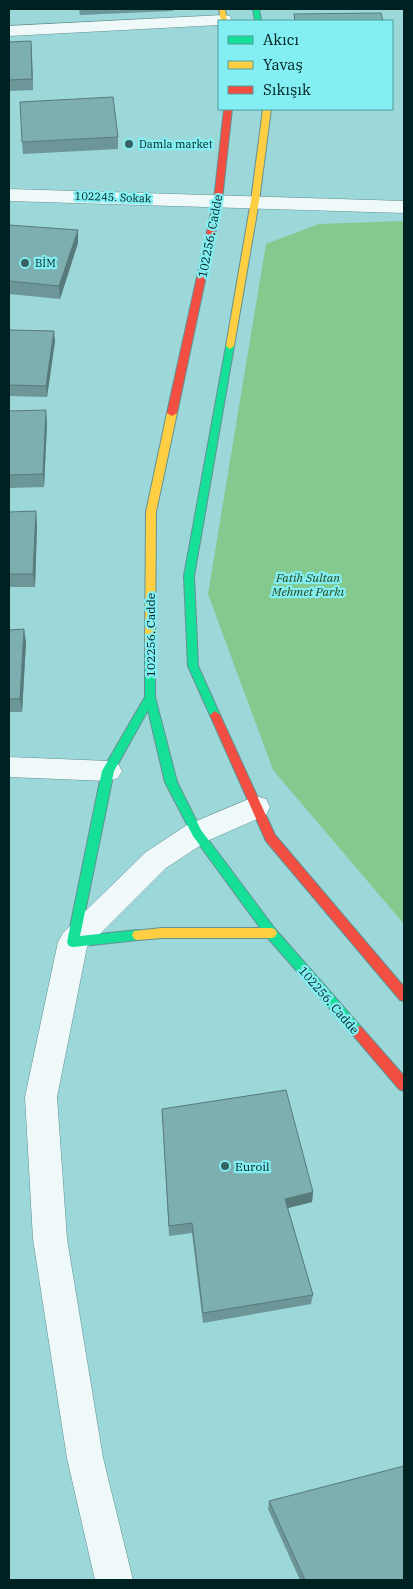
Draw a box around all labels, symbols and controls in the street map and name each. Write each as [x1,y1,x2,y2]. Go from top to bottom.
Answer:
legend [218,20,393,110]
text: Akıcı [263,30,299,49]
text: Yavaş [263,55,303,74]
text: Sıkışık [263,80,311,99]
place label: Damla market [139,137,213,151]
marker: Damla market [123,138,135,150]
street label: 102245. Sokak [74,189,152,205]
street label: 102256. Cadde [195,193,225,279]
place label: BİM [35,256,56,270]
marker: BİM [19,257,31,269]
park label: Fatih Sultan Mehmet Parkı [271,570,345,599]
street label: 102256. Cadde [143,593,158,677]
street label: 102256. Cadde [296,963,362,1037]
place label: Euroil [235,1159,270,1174]
marker: Euroil [219,1160,231,1172]

